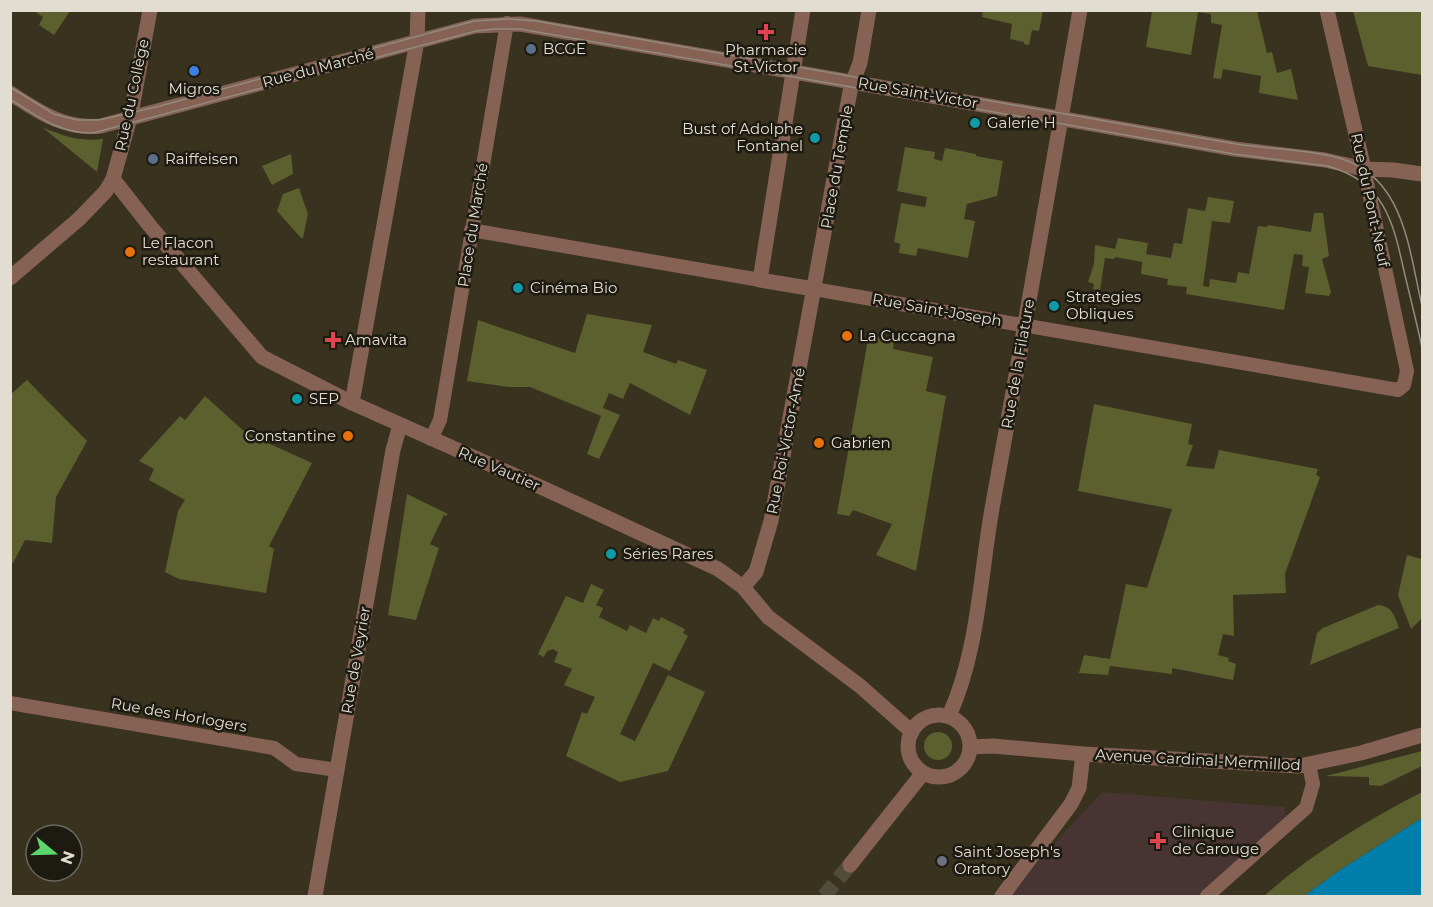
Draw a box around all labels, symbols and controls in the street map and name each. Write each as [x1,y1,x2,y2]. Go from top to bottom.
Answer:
marker: Pharmacie St-Victor [759,25,773,39]
street label: Rue du Collège [110,37,153,153]
place label: BCGE [543,39,586,58]
place label: Pharmacie St-Victor [725,40,807,76]
marker: BCGE [524,42,538,56]
street label: Rue du Marché [260,44,376,92]
marker: Migros [187,64,201,78]
street label: Rue Saint-Victor [857,73,980,112]
place label: Migros [168,79,220,98]
street label: Place du Temple [816,104,857,230]
place label: Galerie H [987,113,1056,132]
marker: Galerie H [968,116,982,130]
place label: Bust of Adolphe Fontanel [682,119,803,155]
marker: Bust of Adolphe Fontanel [808,131,822,145]
street label: Rue du Pont-Neuf [1347,131,1394,269]
place label: Raiffeisen [165,149,238,168]
marker: Raiffeisen [146,152,160,166]
street label: Place du Marché [453,161,492,288]
place label: Le Flacon restaurant [142,233,219,269]
marker: Le Flacon restaurant [123,245,137,259]
place label: Cinéma Bio [530,278,617,297]
marker: Cinéma Bio [511,281,525,295]
place label: Strategies Obliques [1066,287,1141,323]
street label: Rue Saint-Joseph [871,289,1003,330]
street label: Rue de la Filature [997,298,1038,430]
marker: Strategies Obliques [1047,299,1061,313]
place label: La Cuccagna [859,326,956,345]
marker: La Cuccagna [840,329,854,343]
place label: Amavita [345,330,407,349]
marker: Amavita [326,333,340,347]
street label: Rue Roi-Victor-Amé [762,366,809,516]
place label: SEP [309,389,339,408]
marker: SEP [290,392,304,406]
place label: Constantine [245,426,336,445]
marker: Constantine [341,429,355,443]
place label: Gabrien [831,433,891,452]
marker: Gabrien [812,436,826,450]
street label: Rue Vautier [455,442,543,495]
place label: Séries Rares [623,544,713,563]
marker: Séries Rares [604,547,618,561]
street label: Rue de Veyrier [337,605,374,715]
street label: Rue des Horlogers [109,693,249,736]
street label: Avenue Cardinal-Mermillod [1095,745,1301,774]
place label: Clinique de Carouge [1172,822,1259,858]
north arrow [24,823,84,883]
marker: Clinique de Carouge [1149,832,1167,850]
place label: Saint Joseph's Oratory [954,842,1060,878]
text: N [57,849,79,867]
marker: Saint Joseph's Oratory [935,854,949,868]

